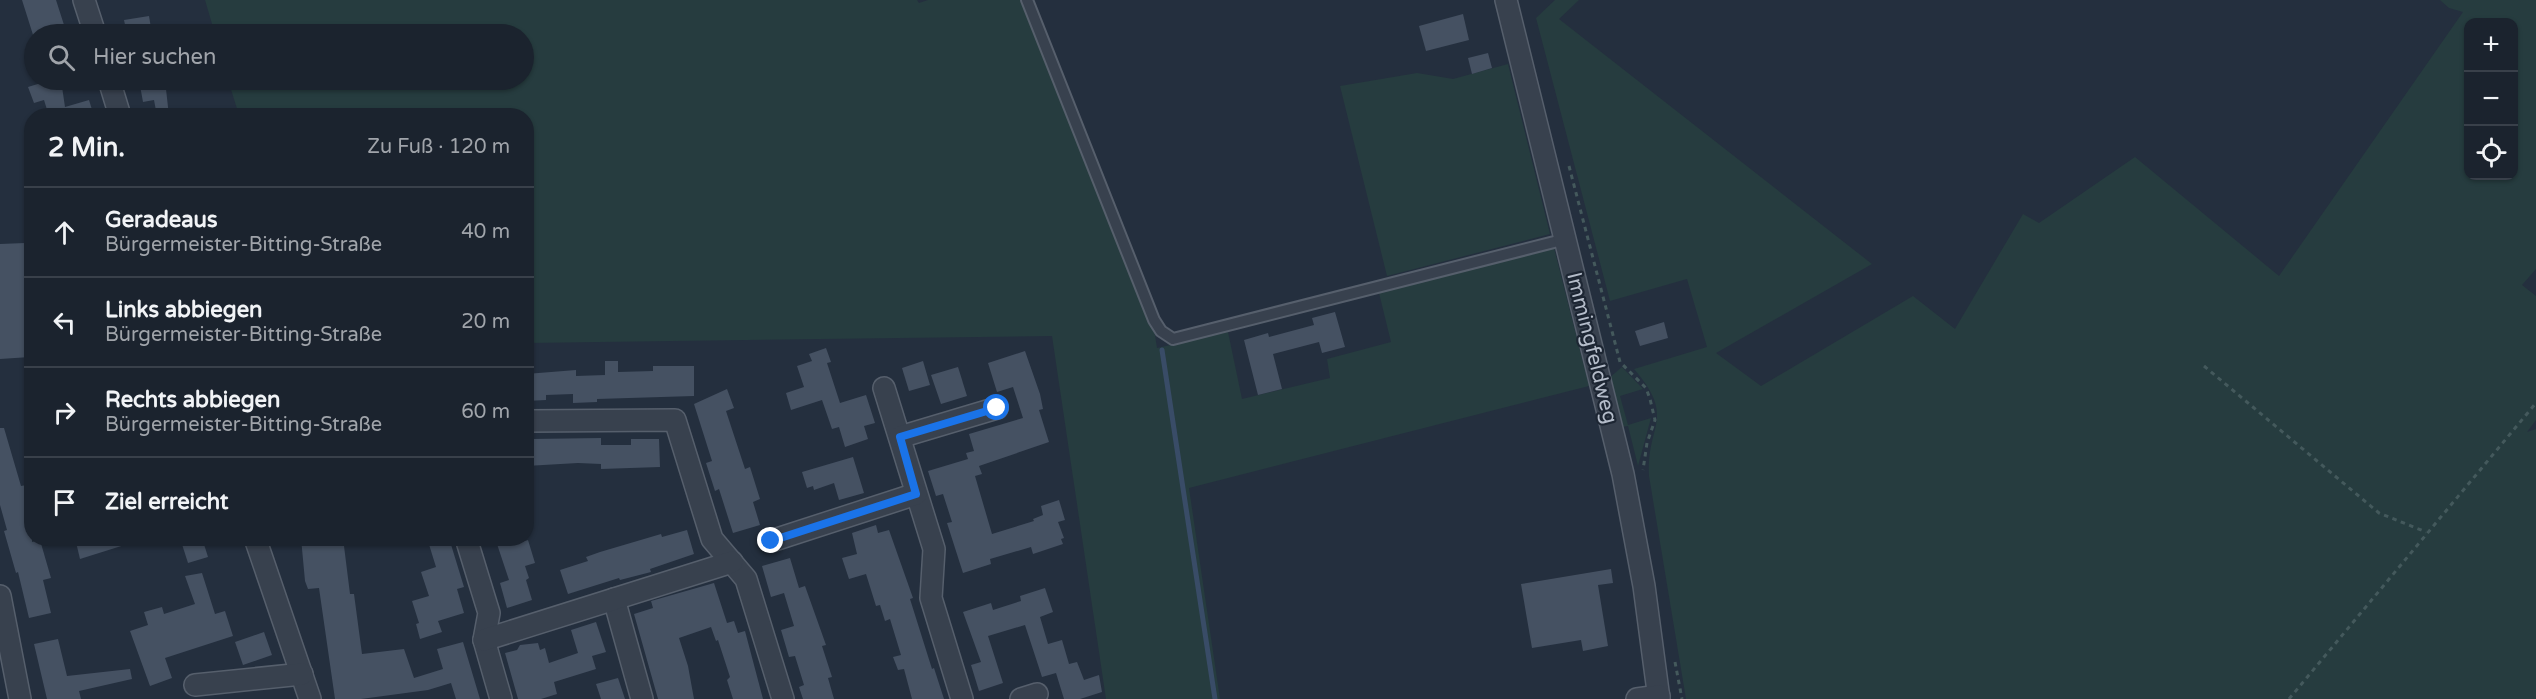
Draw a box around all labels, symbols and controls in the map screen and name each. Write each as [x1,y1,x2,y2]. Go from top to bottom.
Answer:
map controls [2464,18,2518,180]
button: + [2464,18,2518,72]
search box [24,24,534,90]
icon: search [45,41,78,74]
text: Hier suchen [93,44,216,70]
button: − [2464,72,2518,126]
button: locate [2464,126,2518,180]
text: 2 Min. [48,132,125,163]
text: Zu Fuß · 120 m [367,135,510,159]
text: Geradeaus [105,207,217,233]
icon: ahead [48,216,81,249]
text: 40 m [461,220,510,244]
text: Bürgermeister-Bitting-Straße [105,233,382,257]
street label: Immingfeldweg [1561,270,1623,426]
text: Links abbiegen [105,297,263,323]
icon: left [48,306,81,339]
text: 20 m [461,310,510,334]
text: Bürgermeister-Bitting-Straße [105,323,382,347]
text: Rechts abbiegen [105,387,280,413]
route start [983,394,1009,420]
icon: right [48,396,81,429]
text: 60 m [461,400,510,424]
text: Bürgermeister-Bitting-Straße [105,413,382,437]
icon: arrive [48,486,81,519]
text: Ziel erreicht [105,489,228,515]
route end [757,527,783,553]

